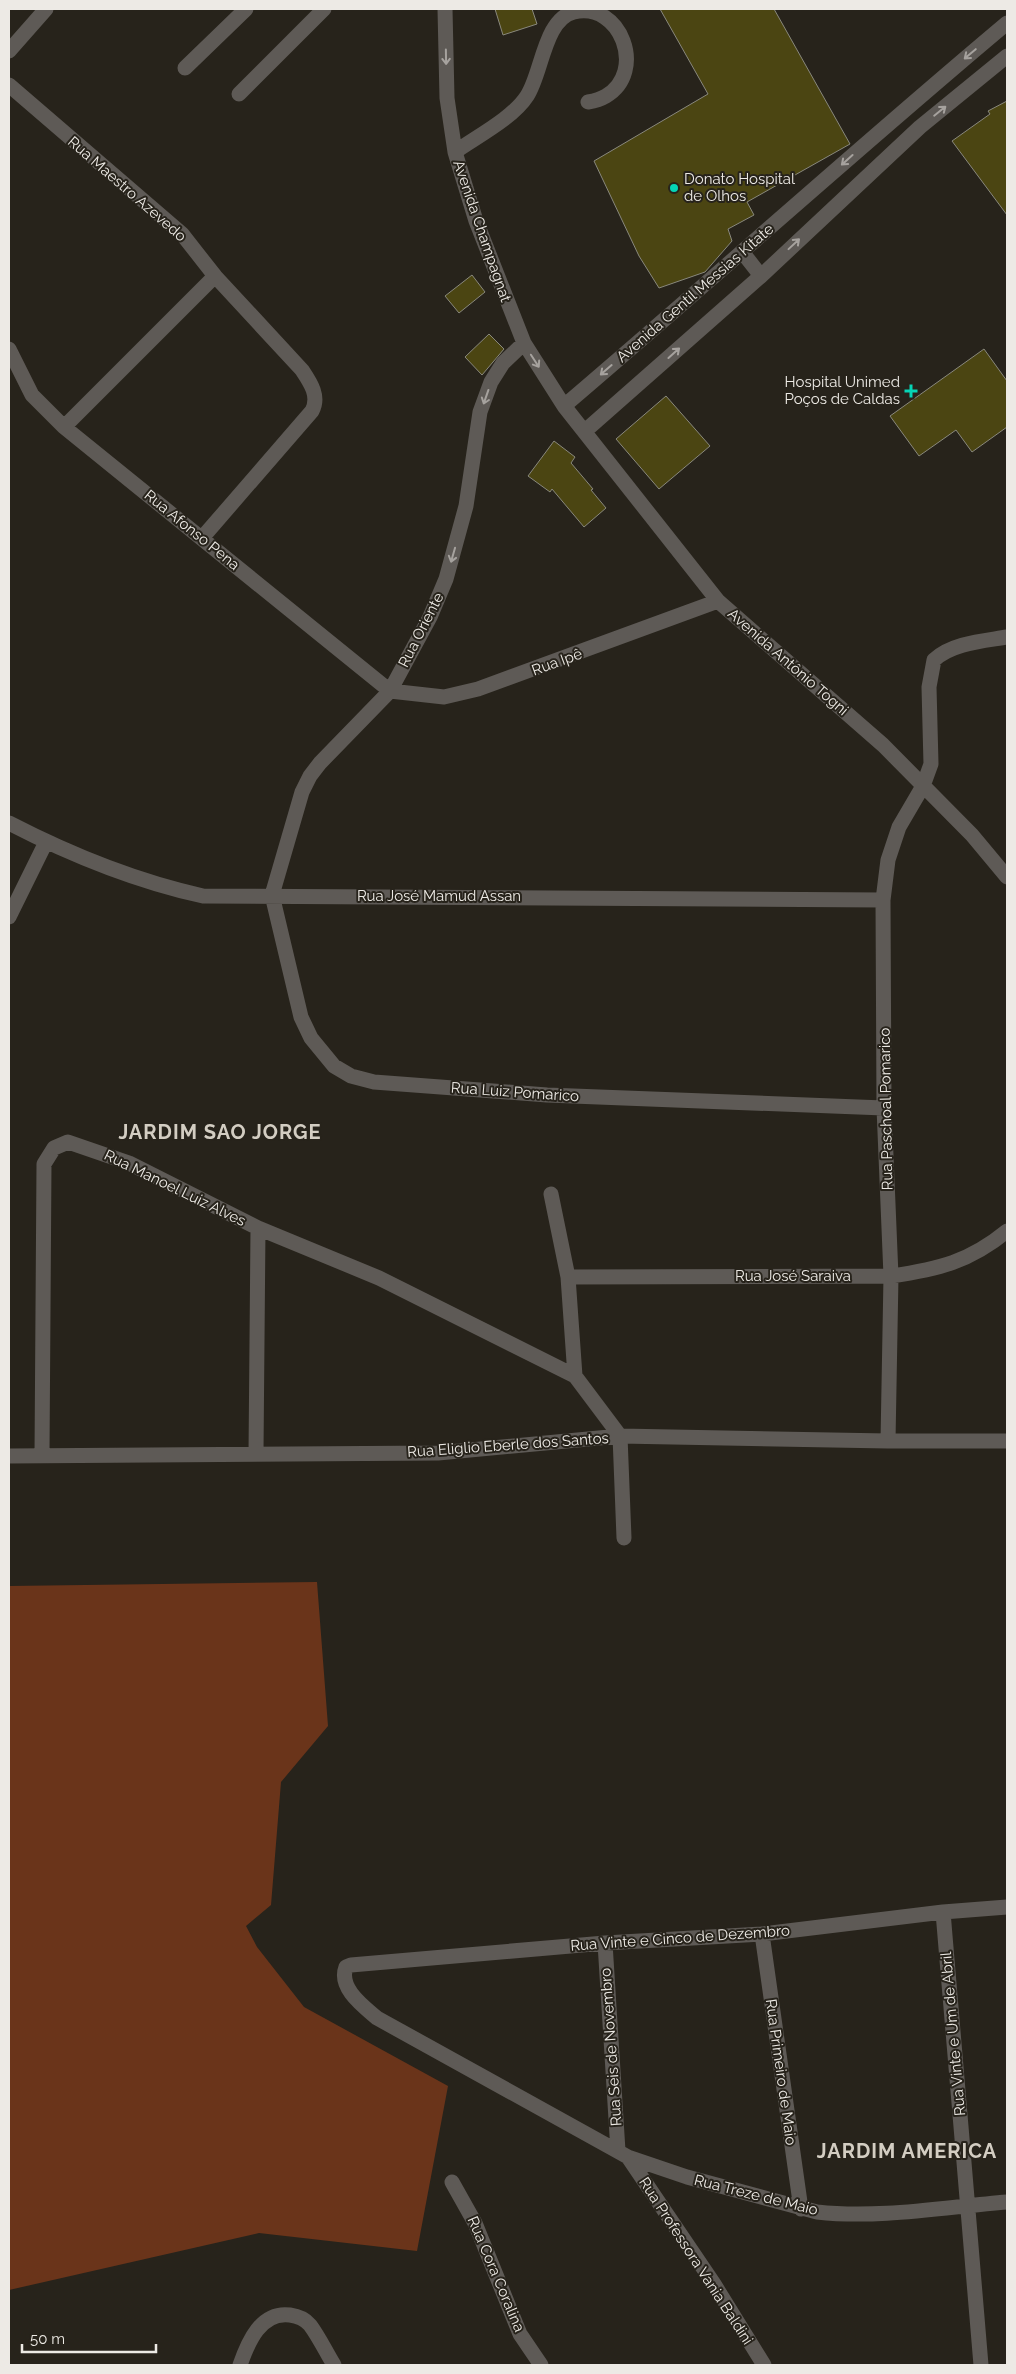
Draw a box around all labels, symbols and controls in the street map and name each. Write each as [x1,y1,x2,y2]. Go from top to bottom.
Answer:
one-way arrow [964,48,977,59]
one-way arrow [441,49,451,65]
one-way arrow [933,105,946,116]
street label: Rua Maestro Azevedo [64,133,190,245]
one-way arrow [841,154,854,166]
street label: Avenida Champagnat [449,158,515,304]
place label: Donato Hospital de Olhos [684,170,796,205]
marker: Donato Hospital de Olhos [668,182,680,194]
street label: Avenida Gentil Messias Kitate [613,220,777,366]
one-way arrow [788,238,801,250]
one-way arrow [667,347,680,359]
one-way arrow [531,354,541,368]
one-way arrow [599,365,612,376]
place label: Hospital Unimed Poços de Caldas [784,373,900,408]
marker: Hospital Unimed Poços de Caldas [904,384,918,398]
one-way arrow [481,388,490,404]
street label: Rua Afonso Pena [141,486,243,574]
one-way arrow [448,547,458,563]
street label: Rua Oriente [394,589,448,670]
street label: Avenida Antônio Togni [724,605,852,719]
street label: Rua Ipê [529,645,585,679]
street label: Rua José Mamud Assan [357,887,521,905]
street label: Rua Paschoal Pomarico [876,1028,896,1190]
street label: Rua Luiz Pomarico [450,1079,580,1105]
district label: JARDIM SAO JORGE [118,1120,322,1144]
street label: Rua Manoel Luiz Alves [101,1146,249,1230]
street label: Rua José Saraiva [735,1267,851,1285]
street label: Rua Eliglio Eberle dos Santos [407,1429,609,1461]
street label: Rua Vinte e Cinco de Dezembro [570,1921,790,1955]
street label: Rua Vinte e Um de Abril [937,1950,969,2117]
street label: Rua Seis de Novembro [596,1967,626,2127]
street label: Rua Primeiro de Maio [762,1998,800,2146]
district label: JARDIM AMERICA [817,2139,997,2163]
street label: Rua Treze de Maio [692,2171,820,2219]
street label: Rua Professora Vania Baldini [635,2174,757,2348]
street label: Rua Cora Coralina [464,2213,528,2335]
scale bar [22,2322,156,2354]
text: 50 m [30,2330,65,2348]

